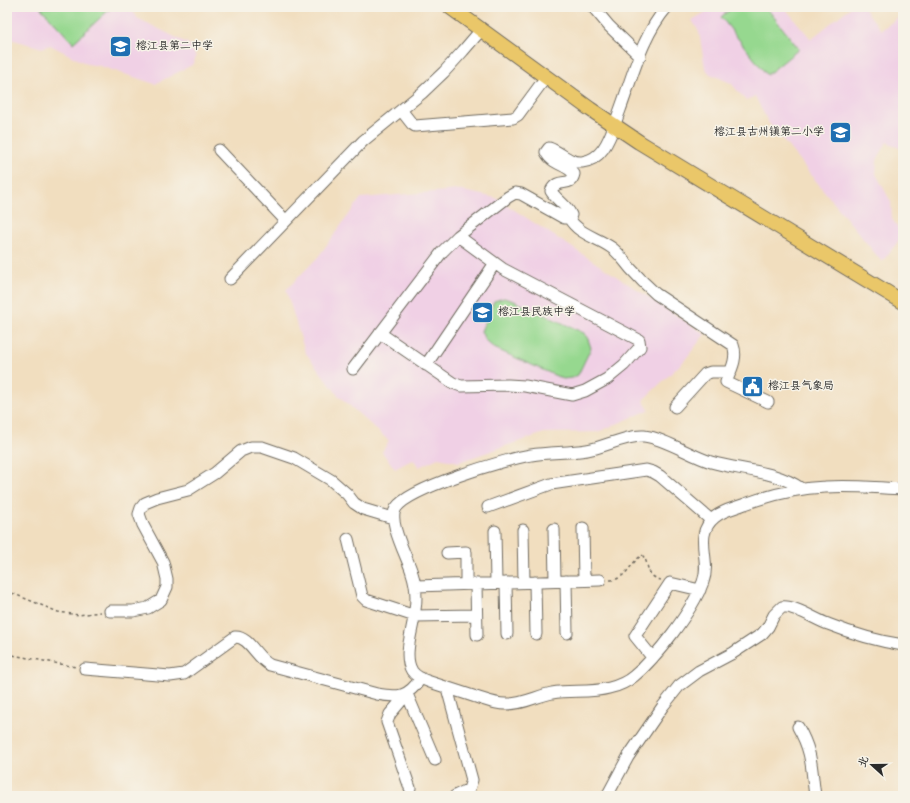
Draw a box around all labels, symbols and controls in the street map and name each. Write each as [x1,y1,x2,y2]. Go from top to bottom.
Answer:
school or university icon: 榕江县第二中学 [108,33,134,59]
place label: 榕江县第二中学 [136,37,213,55]
school or university icon: 榕江县古州镇第二小学 [827,119,853,145]
place label: 榕江县古州镇第二小学 [714,123,824,141]
school or university icon: 榕江县民族中学 [469,299,495,325]
place label: 榕江县民族中学 [498,303,575,321]
public building icon: 榕江县气象局 [739,373,765,399]
place label: 榕江县气象局 [768,377,834,395]
north arrow [852,745,892,785]
text: 北 [853,753,874,770]

